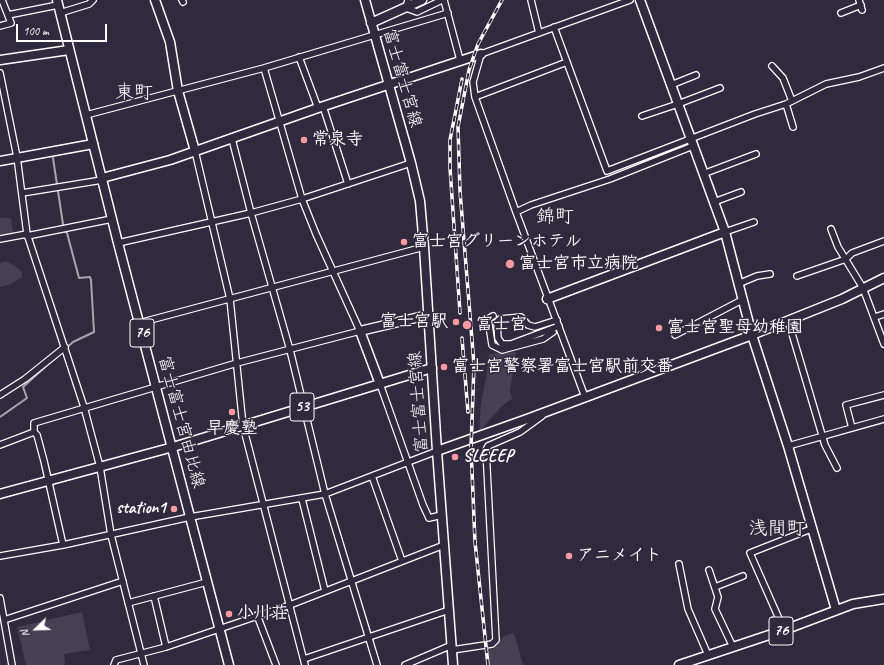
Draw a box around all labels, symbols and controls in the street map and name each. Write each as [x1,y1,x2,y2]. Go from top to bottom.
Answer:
scale bar [18,16,109,42]
text: 100 m [23,23,49,39]
street label: 富士富士宮線 [378,26,426,130]
district label: 東町 [115,82,153,104]
place label: 常泉寺 [312,130,363,150]
marker: 常泉寺 [299,135,309,145]
district label: 錦町 [536,206,574,228]
place label: 富士宮グリーンホテル [412,232,582,252]
marker: 富士宮グリーンホテル [399,237,409,247]
place label: 富士宮市立病院 [519,254,638,274]
marker: 富士宮市立病院 [504,258,516,270]
place label: 富士宮駅 [380,312,448,332]
place label: 富士宮 [476,315,527,335]
marker: 富士宮駅 [451,317,461,327]
place label: 富士宮聖母幼稚園 [667,318,803,338]
road number: 76 [130,319,154,347]
marker: 富士宮 [461,319,473,331]
marker: 富士宮聖母幼稚園 [654,323,664,333]
street label: 富士富士宮線 [405,350,433,454]
street label: 富士富士宮由比線 [154,354,208,490]
place label: 富士宮警察署富士宮駅前交番 [452,357,673,377]
marker: 富士宮警察署富士宮駅前交番 [439,362,449,372]
road number: 53 [290,393,314,421]
marker: 早慶塾 [227,407,237,417]
place label: 早慶塾 [207,419,257,439]
place label: SLEEEP [463,447,513,467]
marker: SLEEEP [450,452,460,462]
place label: station1 [116,499,166,519]
marker: station1 [169,504,179,514]
district label: 浅間町 [749,518,805,540]
place label: アニメイト [577,546,662,566]
marker: アニメイト [564,551,574,561]
place label: 小川荘 [237,604,288,624]
north arrow [16,609,56,649]
marker: 小川荘 [224,609,234,619]
road number: 76 [769,617,793,645]
text: N [17,628,33,640]

